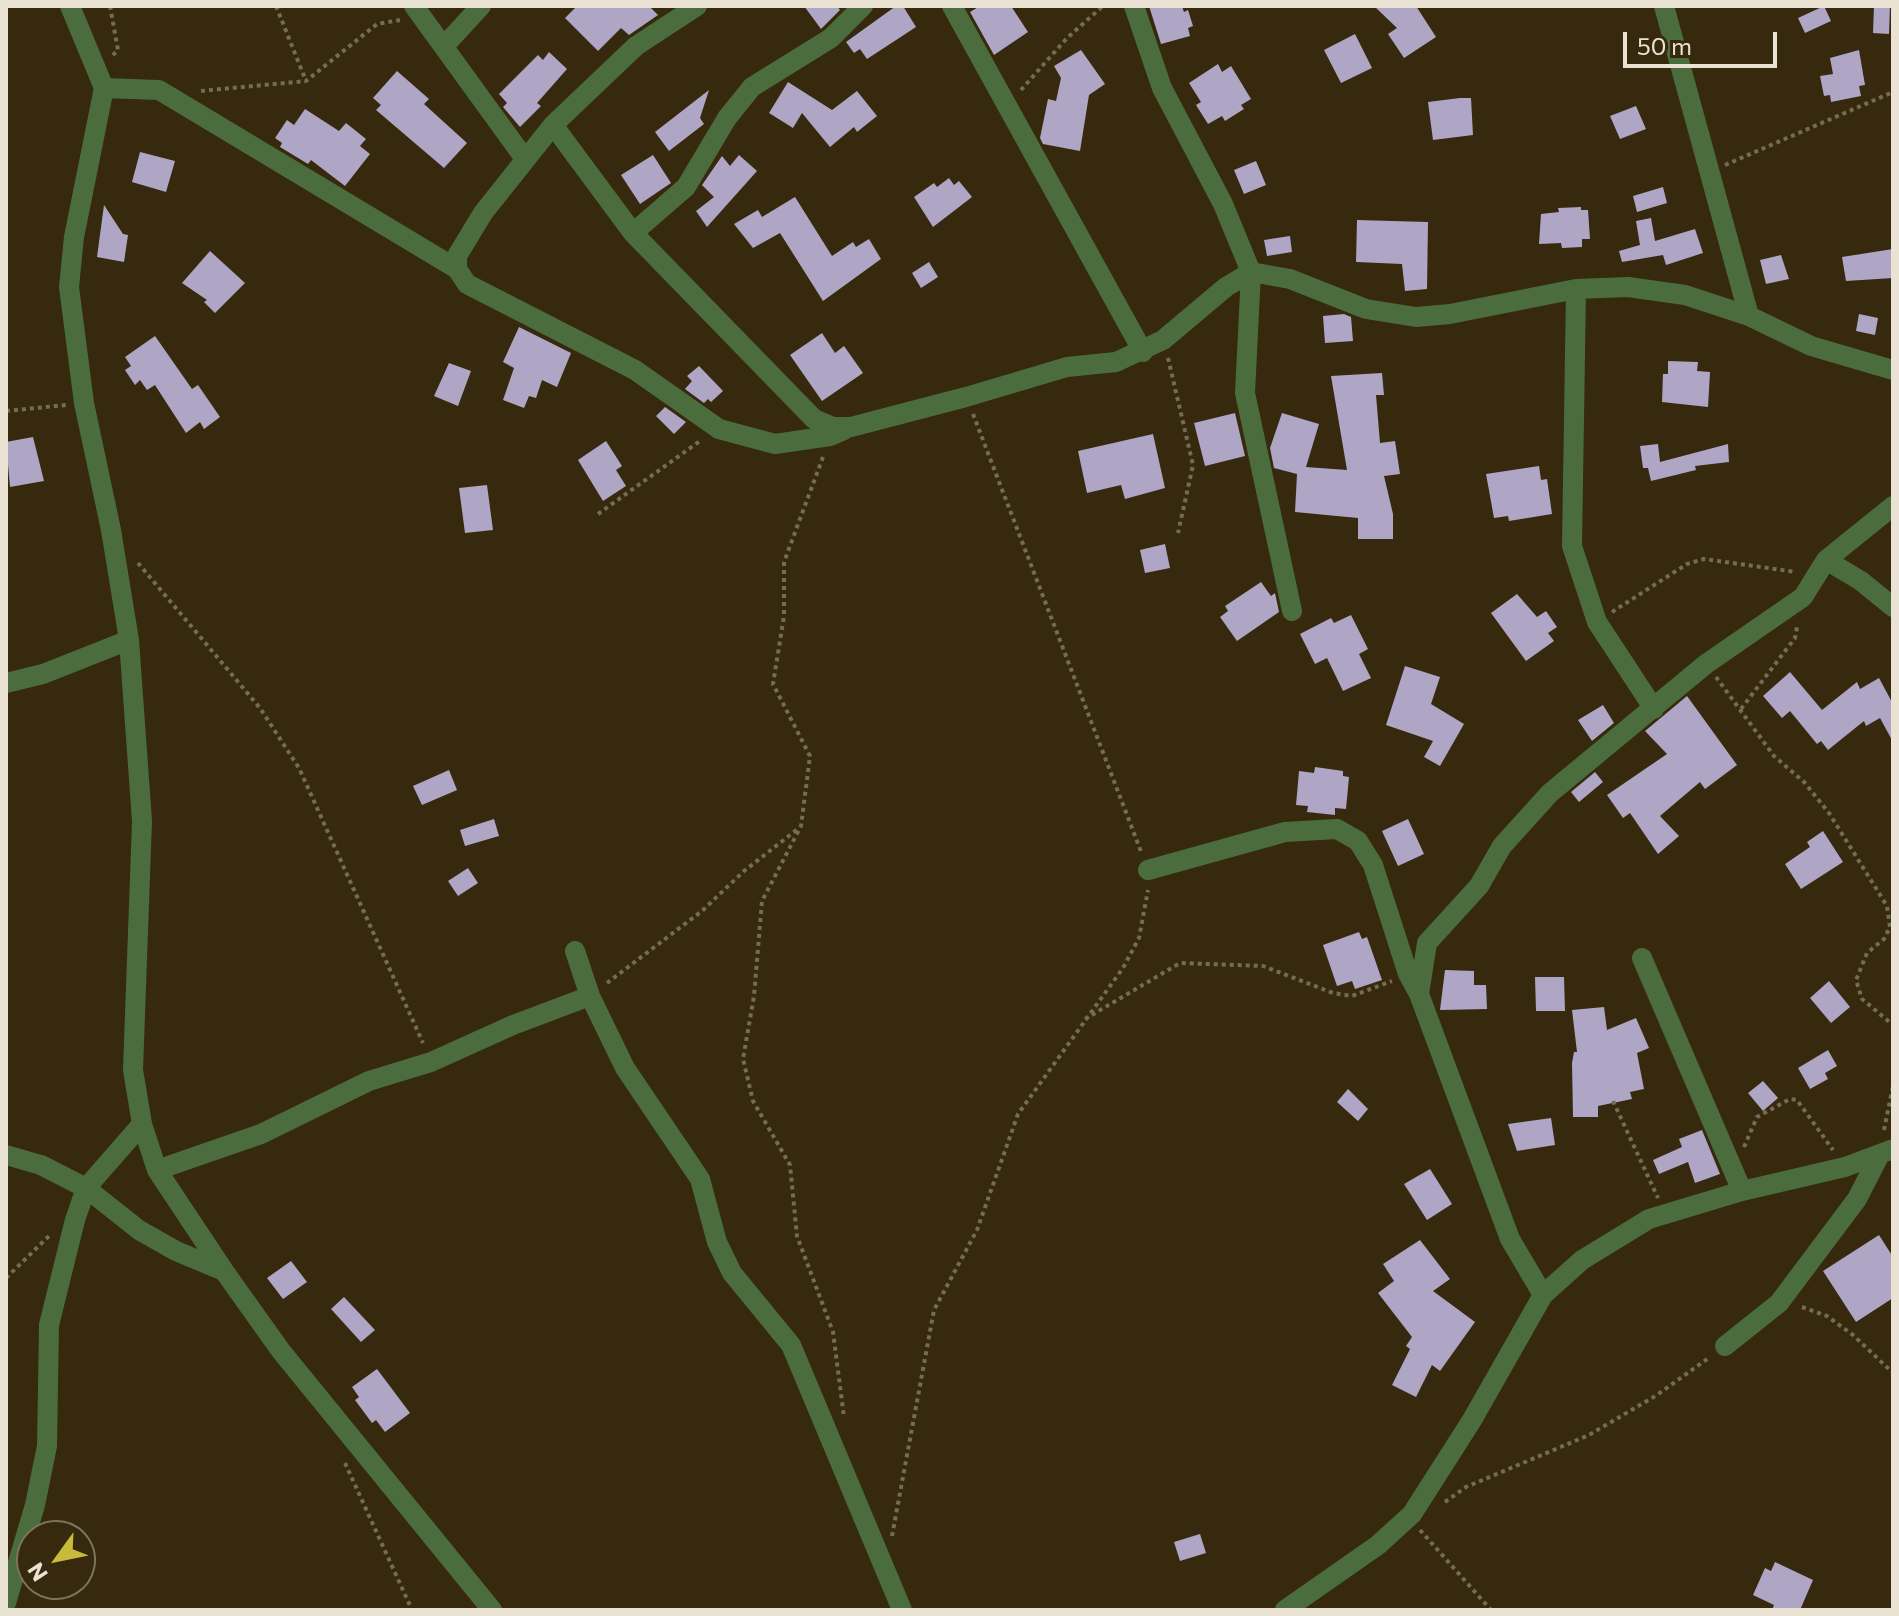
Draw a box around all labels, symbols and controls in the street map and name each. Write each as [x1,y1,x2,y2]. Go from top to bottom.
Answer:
scale bar [1627,16,1781,66]
text: 50 m [1637,31,1692,60]
north arrow [16,1520,96,1600]
text: N [21,1558,53,1587]

